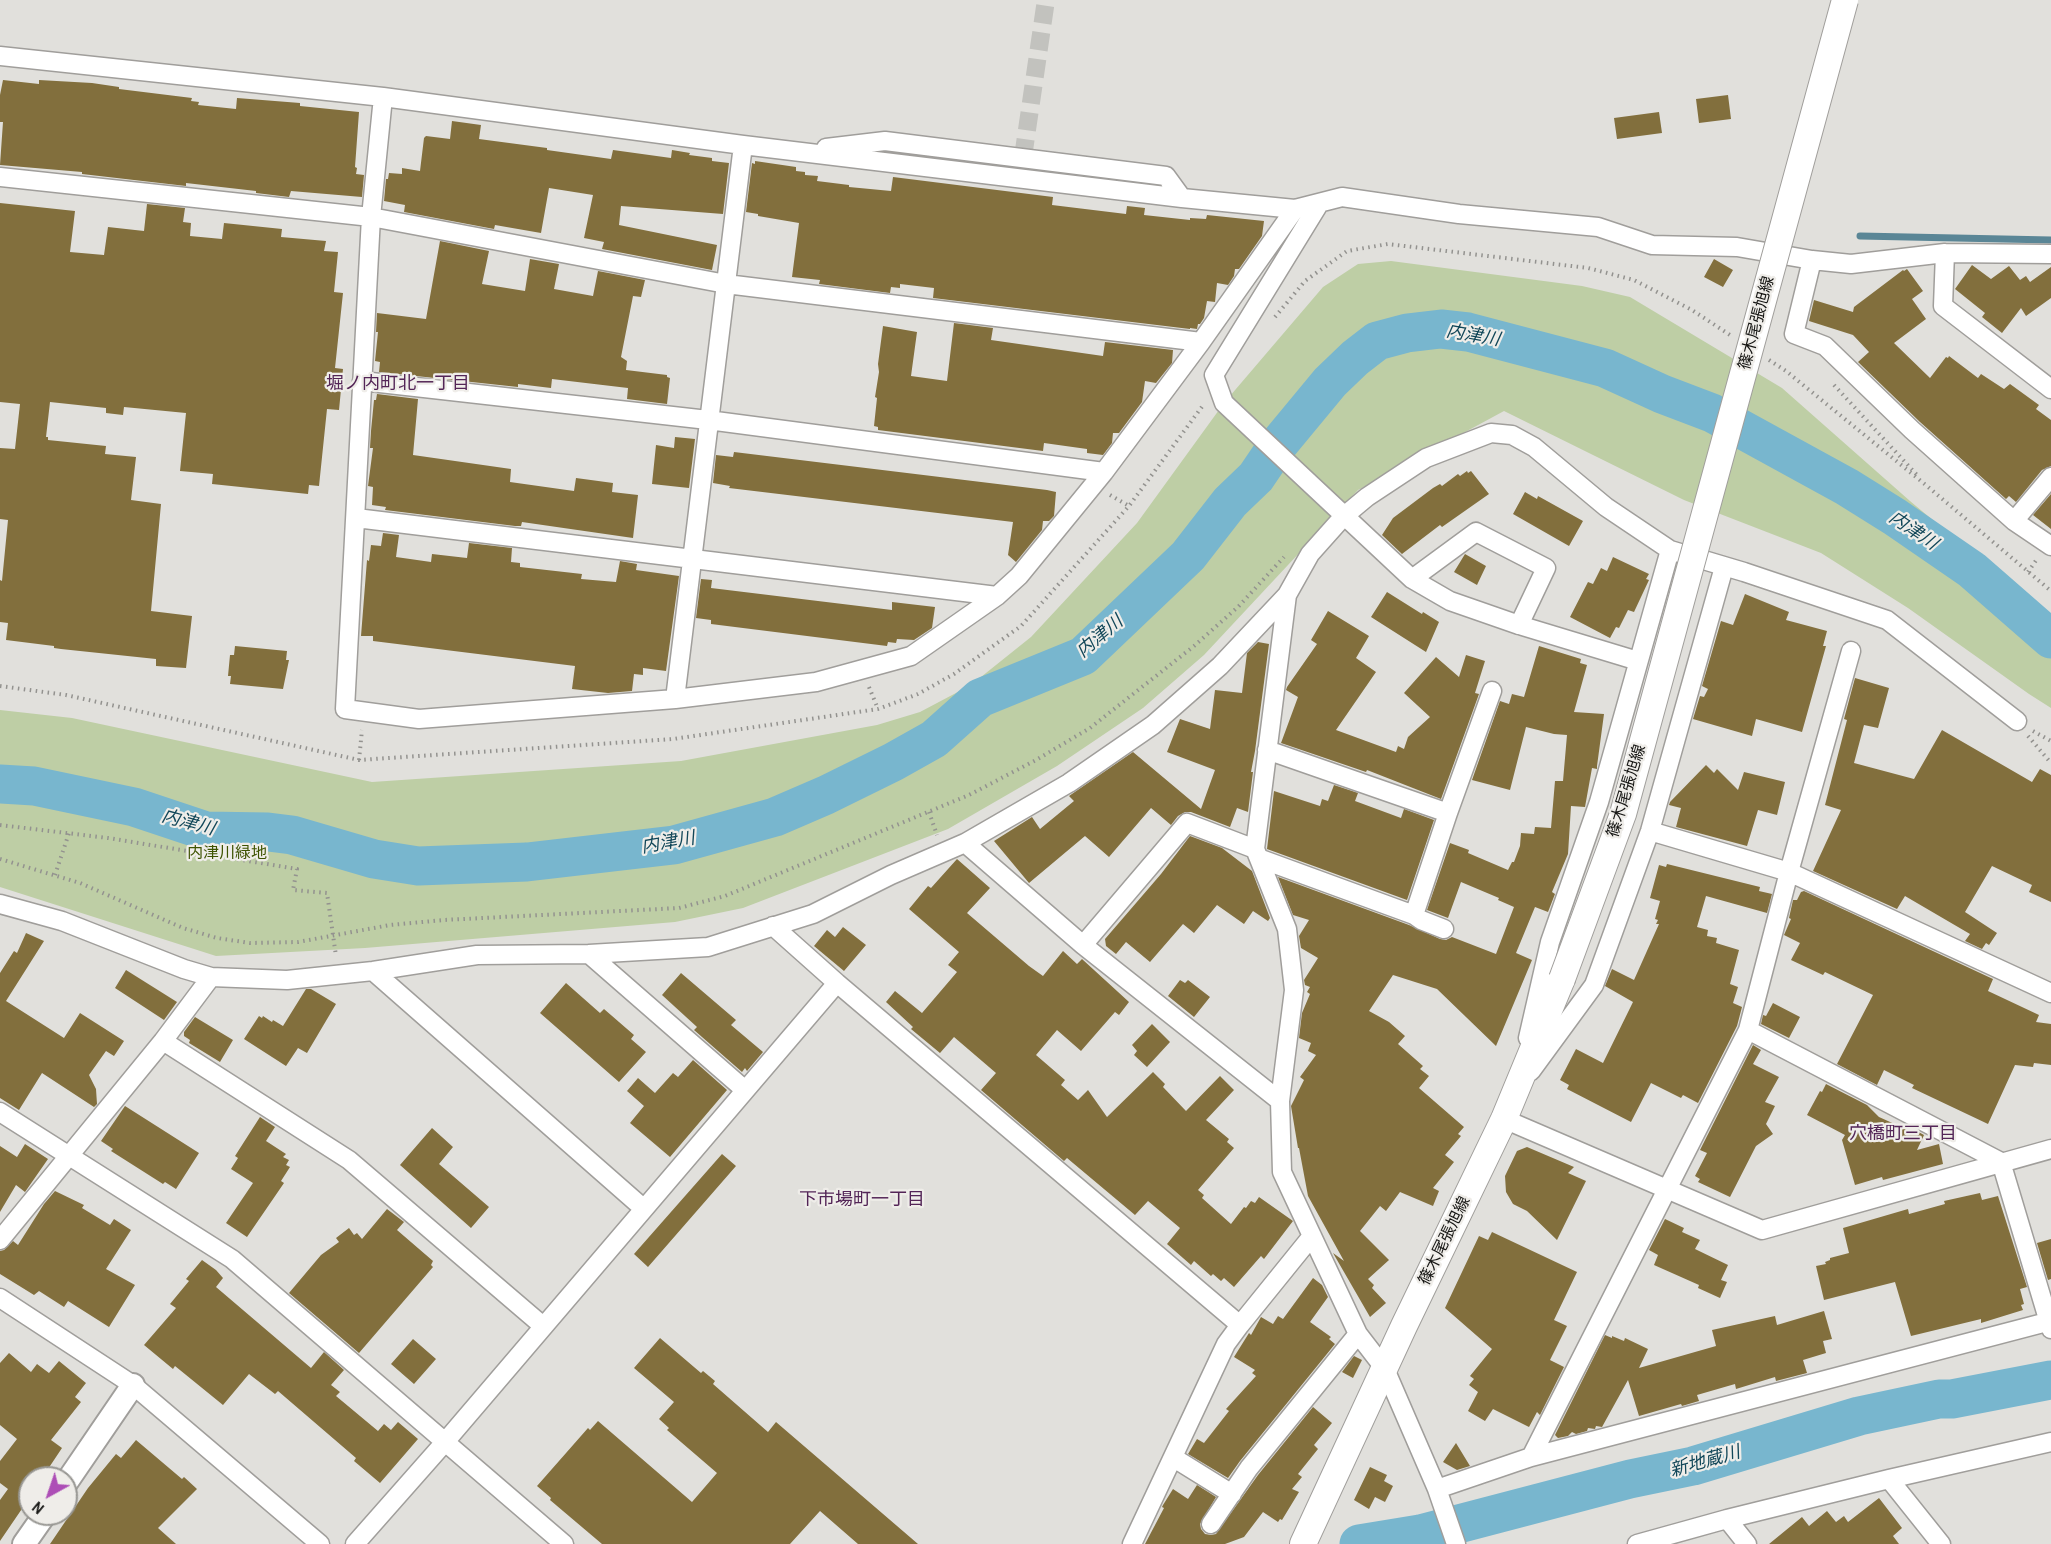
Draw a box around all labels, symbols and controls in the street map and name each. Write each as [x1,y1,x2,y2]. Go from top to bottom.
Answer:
street label: 篠木尾張旭線 [1735,274,1779,372]
water label: 内津川 [1445,321,1501,351]
district label: 堀ノ内町北一丁目 [326,373,470,395]
water label: 内津川 [1885,507,1941,555]
water label: 内津川 [1072,611,1128,663]
street label: 篠木尾張旭線 [1604,742,1650,840]
water label: 内津川 [159,806,217,840]
water label: 内津川 [640,828,696,858]
park label: 内津川緑地 [187,844,267,864]
district label: 穴橋町三丁目 [1849,1123,1957,1145]
district label: 下市場町一丁目 [799,1189,925,1211]
street label: 篠木尾張旭線 [1415,1194,1475,1288]
water label: 新地蔵川 [1667,1442,1743,1482]
north arrow [18,1466,78,1526]
text: N [27,1497,48,1520]

